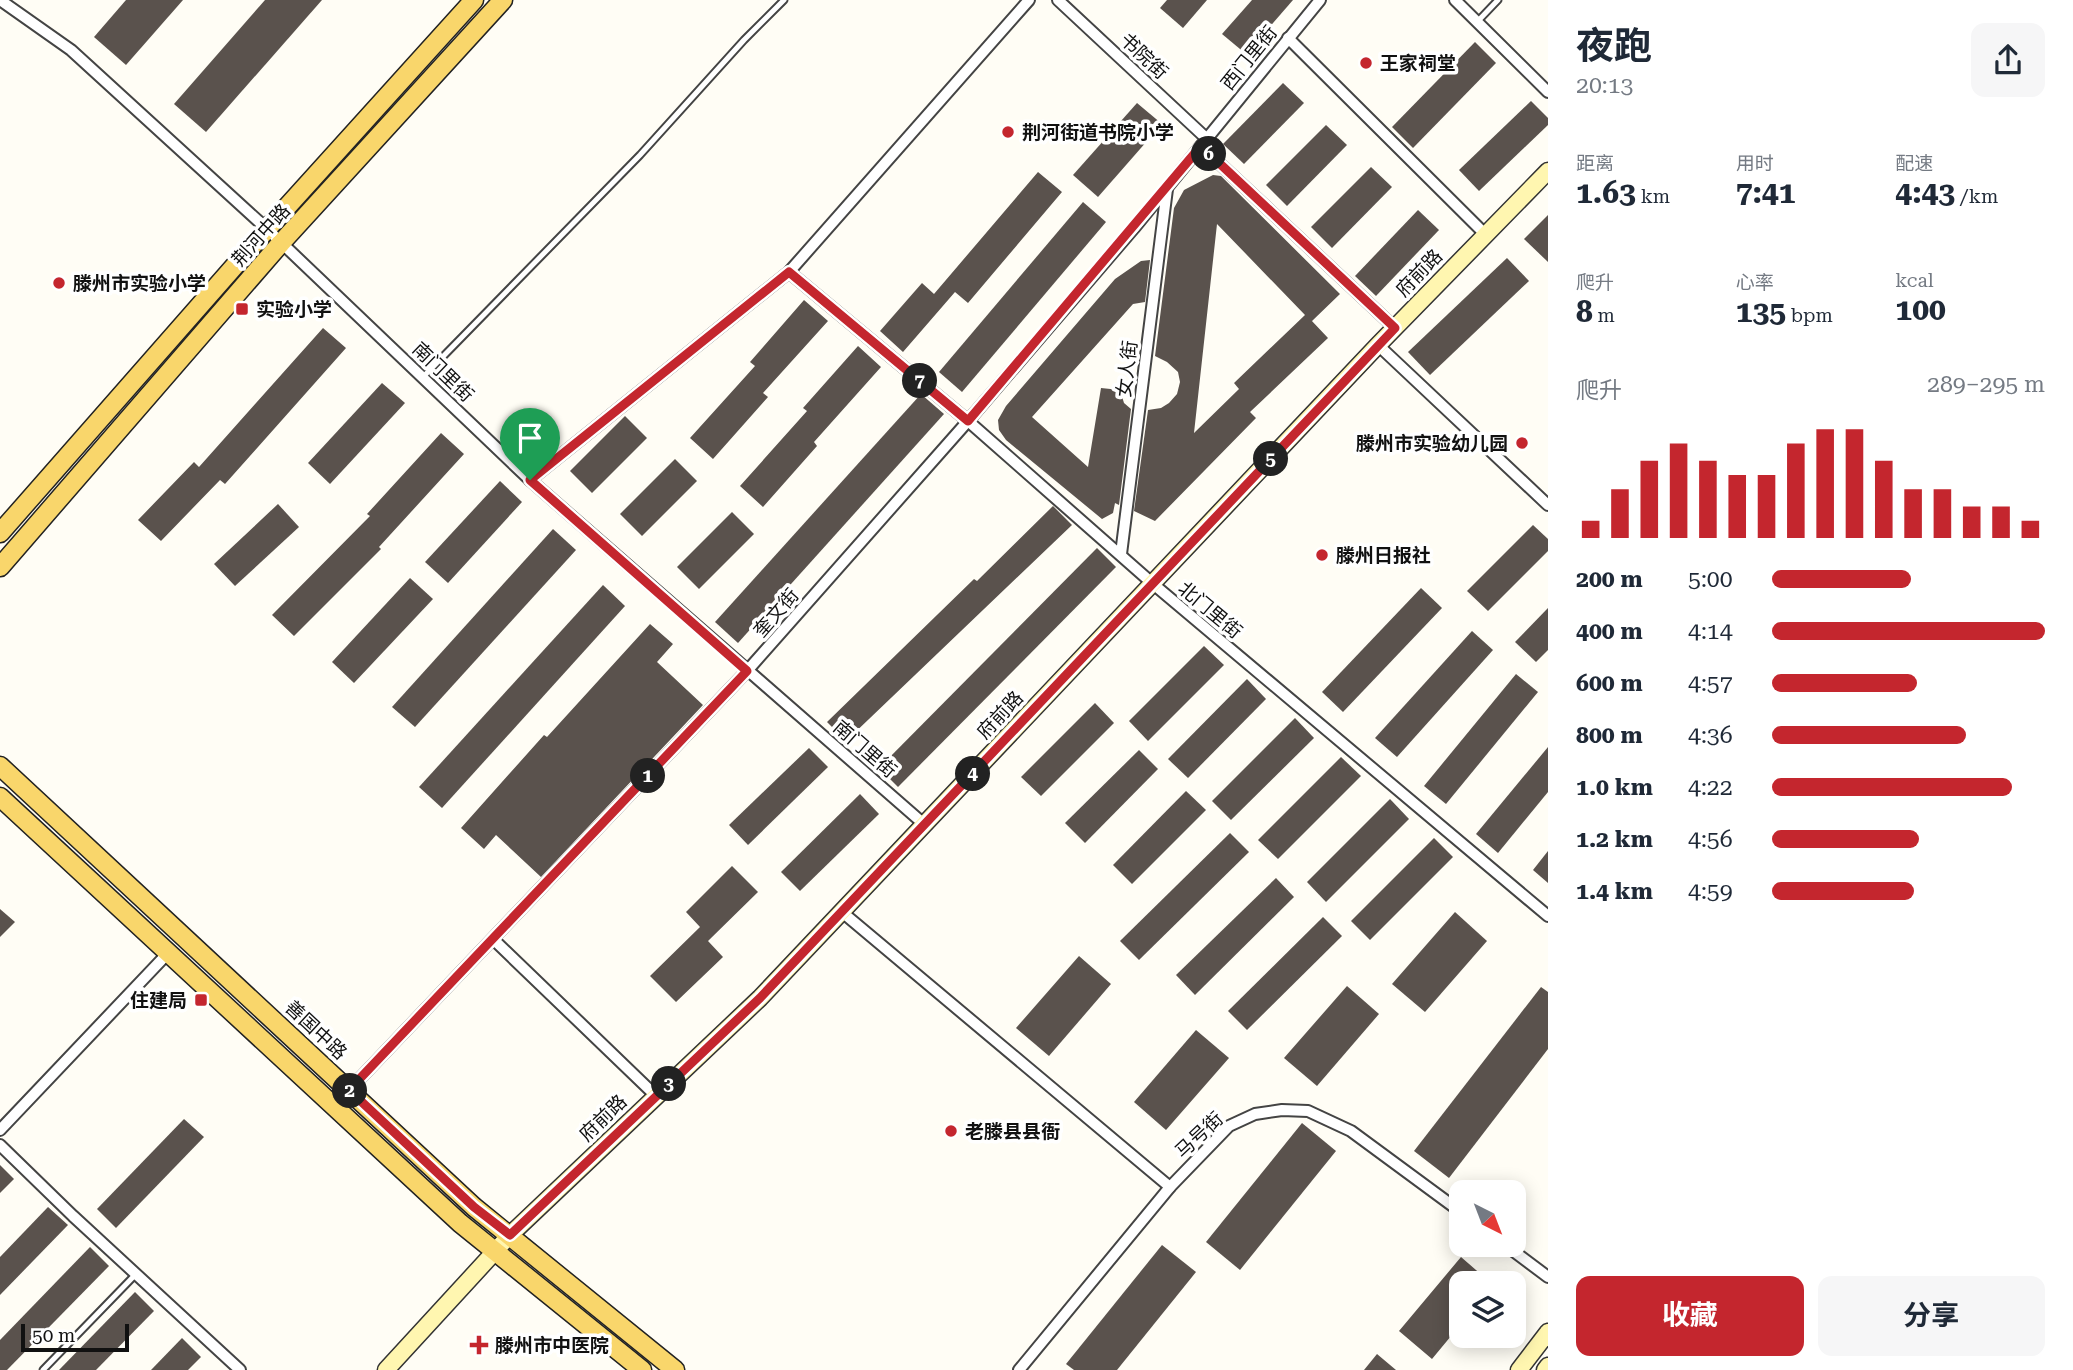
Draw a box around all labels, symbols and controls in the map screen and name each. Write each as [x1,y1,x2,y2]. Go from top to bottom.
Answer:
street label: 西门里街 [1216,21,1282,95]
button: share [1971,23,2045,97]
text: 夜跑 [1576,24,1652,68]
street label: 书院街 [1115,28,1173,84]
place label: 王家祠堂 [1380,52,1456,75]
marker: 王家祠堂 [1358,55,1374,71]
text: 20:13 [1576,72,1633,99]
place label: 荆河街道书院小学 [1022,121,1174,144]
marker: 荆河街道书院小学 [1000,124,1016,140]
pin: 6 [1192,136,1226,172]
text: 6 [1203,142,1214,165]
text: 距离 [1576,152,1614,175]
text: 用时 [1736,152,1774,175]
text: 配速 [1895,152,1933,175]
text: 1.63 [1576,175,1636,210]
text: 7:41 [1736,175,1795,210]
text: 4:43 [1895,175,1955,210]
text: km [1636,185,1670,208]
text: /km [1955,185,1998,208]
street label: 荆河中路 [227,199,295,271]
street label: 府前路 [1391,245,1447,301]
text: kcal [1895,269,1934,292]
text: 爬升 [1576,271,1614,294]
text: 心率 [1736,271,1774,294]
place label: 滕州市实验小学 [73,272,206,295]
marker: 滕州市实验小学 [51,275,67,291]
text: 100 [1895,292,1946,327]
text: 8 [1576,294,1593,329]
text: 135 [1736,294,1786,329]
place label: 实验小学 [256,298,332,321]
marker: 实验小学 [234,301,250,317]
text: m [1593,304,1615,327]
text: bpm [1786,304,1833,327]
street label: 南门里街 [408,337,478,407]
street label: 女人街 [1112,339,1142,399]
pin: 7 [902,364,937,398]
text: 7 [914,369,925,392]
text: 289–295 m [1927,371,2045,398]
text: 爬升 [1576,377,1622,404]
pin [500,408,560,480]
icon: arrive [511,419,549,457]
place label: 滕州市实验幼儿园 [1356,432,1508,455]
marker: 滕州市实验幼儿园 [1514,435,1530,451]
pin: 5 [1254,442,1288,476]
text: 5 [1265,447,1276,470]
place label: 滕州日报社 [1336,544,1431,567]
marker: 滕州日报社 [1314,547,1330,563]
text: 200 m [1576,566,1643,593]
text: 5:00 [1688,566,1733,593]
street label: 北门里街 [1173,577,1247,643]
street label: 奎文街 [749,584,803,642]
text: 400 m [1576,618,1643,645]
text: 4:14 [1688,618,1733,645]
text: 600 m [1576,670,1643,697]
text: 4:57 [1688,670,1733,697]
street label: 府前路 [972,686,1028,744]
street label: 南门里街 [829,715,901,783]
text: 800 m [1576,722,1643,749]
text: 4:36 [1688,722,1733,749]
pin: 4 [956,756,990,792]
pin: 1 [630,758,666,794]
text: 4 [967,762,978,785]
text: 1 [642,764,653,787]
text: 1.0 km [1576,774,1653,801]
text: 4:22 [1688,774,1733,801]
text: 1.2 km [1576,826,1653,853]
text: 4:56 [1688,826,1733,853]
text: 1.4 km [1576,878,1653,905]
text: 4:59 [1688,878,1733,905]
place label: 住建局 [130,989,187,1012]
marker: 住建局 [193,992,209,1008]
street label: 善国中路 [280,996,352,1064]
pin: 3 [652,1066,686,1102]
text: 3 [663,1072,674,1095]
pin: 2 [332,1074,368,1108]
text: 2 [344,1079,355,1102]
street label: 府前路 [575,1090,631,1146]
street label: 马号街 [1170,1107,1228,1163]
place label: 老滕县县衙 [965,1120,1060,1143]
marker: 老滕县县衙 [943,1123,959,1139]
north arrow [1449,1180,1526,1256]
map controls [1449,1180,1526,1348]
button: layers [1449,1271,1526,1348]
button: 收藏 [1576,1276,1804,1356]
button: 分享 [1818,1276,2045,1356]
scale bar [21,1321,130,1353]
text: 50 m [32,1324,75,1347]
place label: 滕州市中医院 [495,1334,609,1357]
marker: 滕州市中医院 [469,1335,489,1355]

